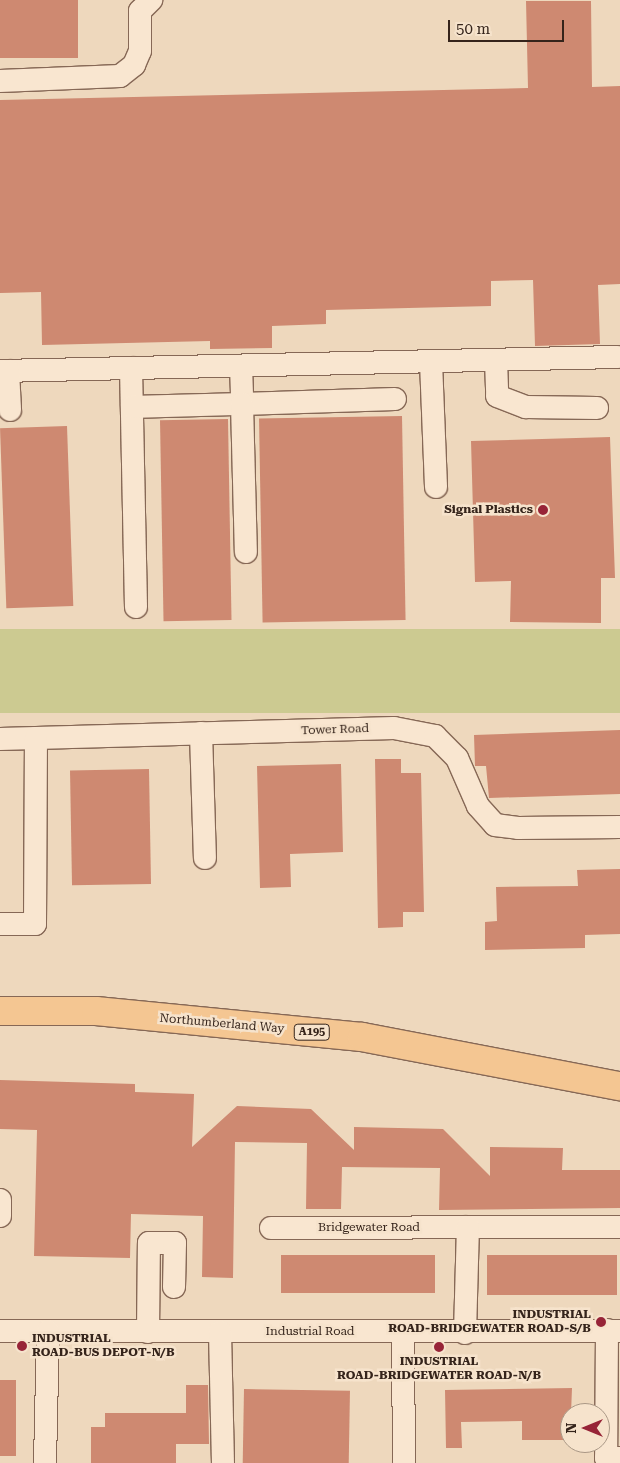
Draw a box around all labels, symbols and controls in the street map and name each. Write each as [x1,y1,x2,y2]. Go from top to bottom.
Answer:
scale bar [450,10,566,42]
text: 50 m [456,20,490,38]
place label: Signal Plastics [444,503,533,517]
marker: Signal Plastics [537,504,549,516]
street label: Tower Road [301,722,369,738]
street label: Northumberland Way [159,1011,285,1037]
road number: A195 [293,1024,331,1040]
street label: Bridgewater Road [318,1221,420,1235]
place label: INDUSTRIAL ROAD-BRIDGEWATER ROAD-S/B [388,1308,591,1336]
marker: INDUSTRIAL ROAD-BRIDGEWATER ROAD-S/B [595,1316,607,1328]
street label: Industrial Road [265,1325,355,1339]
place label: INDUSTRIAL ROAD-BUS DEPOT-N/B [32,1332,175,1360]
marker: INDUSTRIAL ROAD-BUS DEPOT-N/B [16,1340,28,1352]
marker: INDUSTRIAL ROAD-BRIDGEWATER ROAD-N/B [433,1341,445,1353]
place label: INDUSTRIAL ROAD-BRIDGEWATER ROAD-N/B [337,1355,541,1383]
north arrow [560,1403,610,1453]
text: N [563,1423,579,1433]

